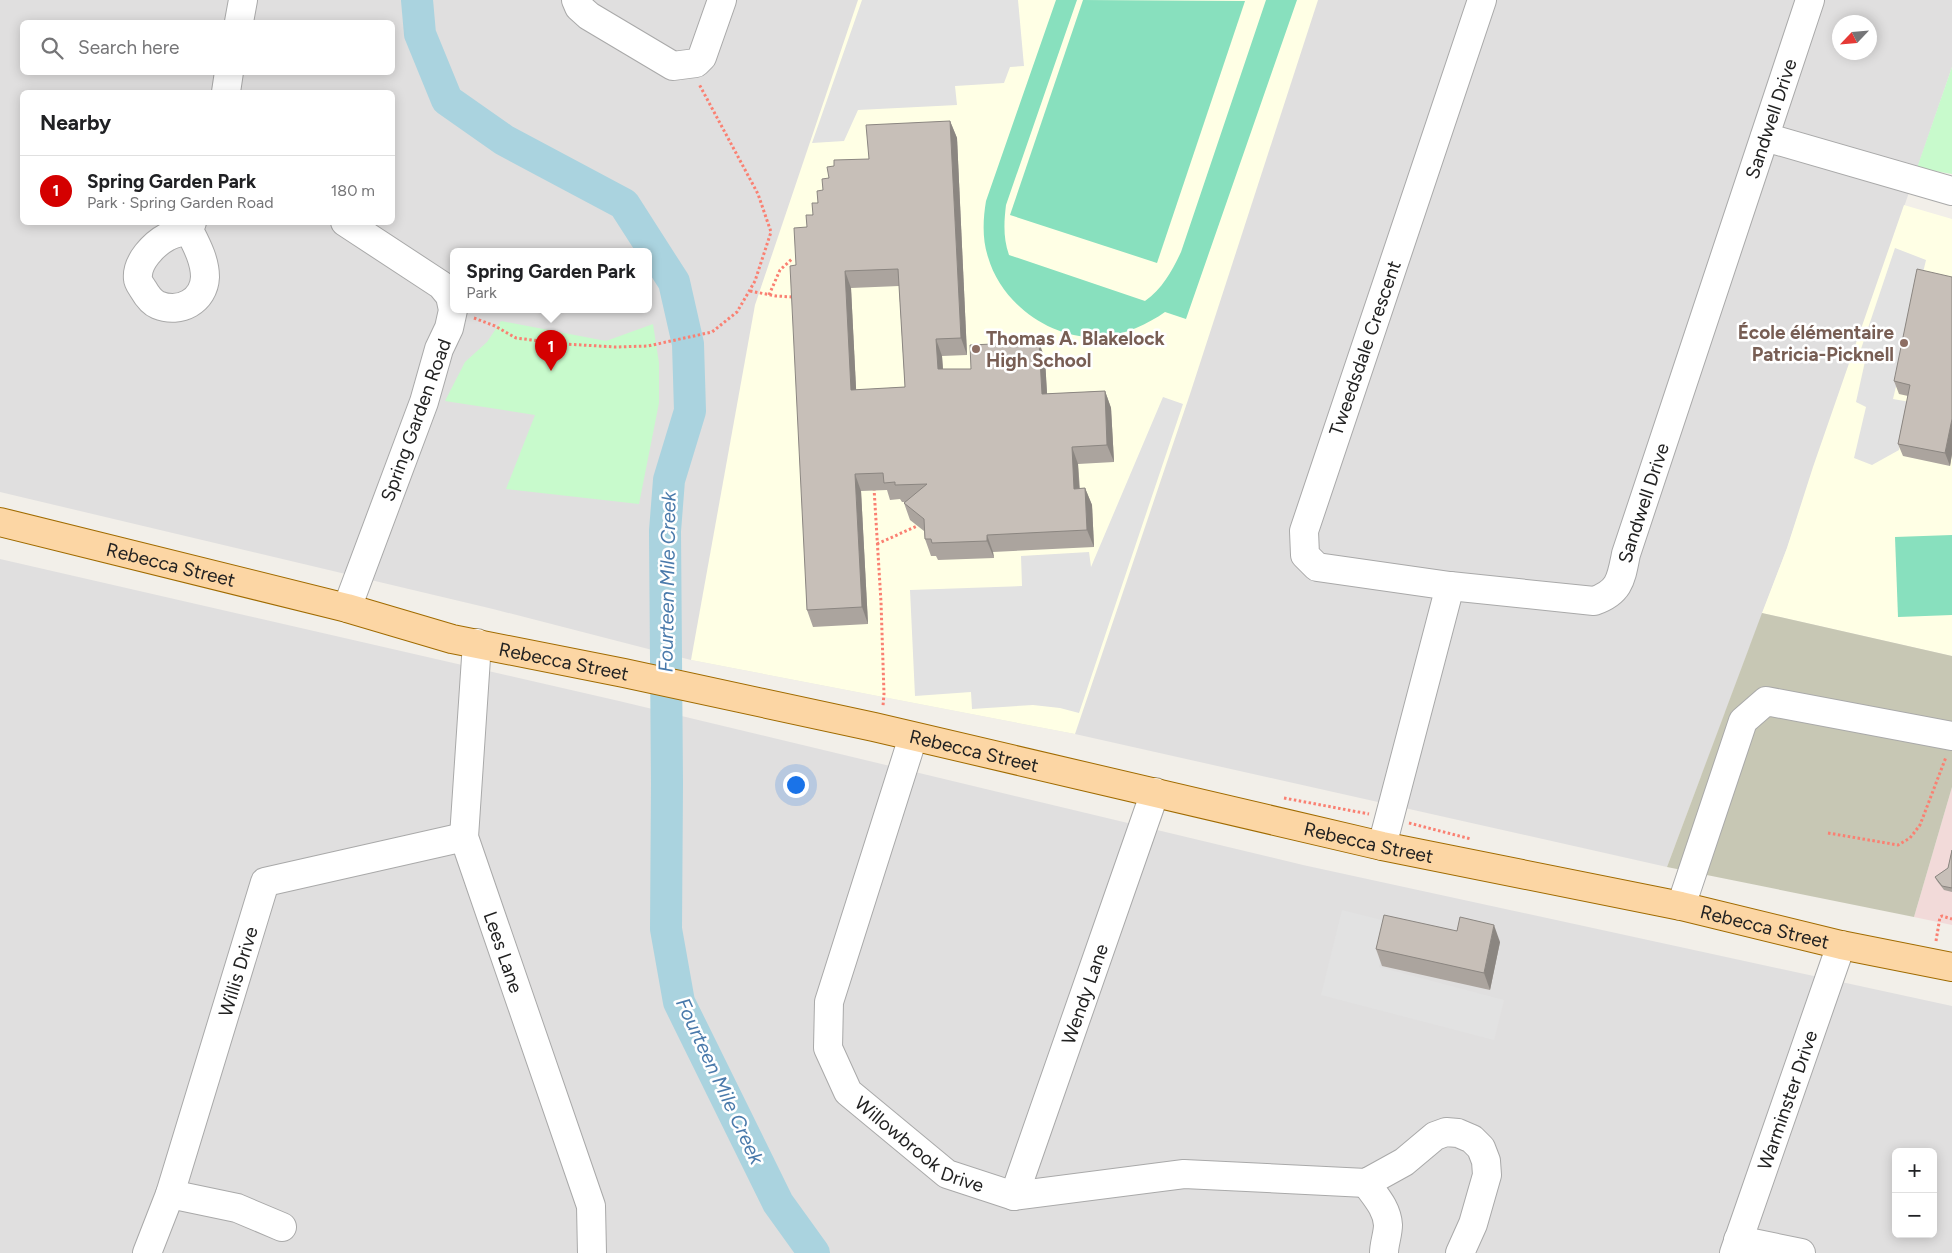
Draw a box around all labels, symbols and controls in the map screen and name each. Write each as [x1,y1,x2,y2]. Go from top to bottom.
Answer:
north arrow [1832,15,1877,60]
search box [20,20,395,75]
icon: search [38,34,66,62]
text: Search here [78,36,180,59]
street label: Sandwell Drive [1740,55,1801,182]
text: Nearby [40,110,111,135]
text: Spring Garden Park [87,170,256,193]
text: 1 [53,181,59,200]
text: 180 m [331,181,375,200]
text: Park · Spring Garden Road [87,193,274,212]
popup [450,248,652,313]
street label: Tweedsdale Crescent [1324,257,1406,439]
text: Spring Garden Park [466,260,636,283]
text: Park [466,283,497,302]
place label: École élémentaire Patricia-Picknell [1738,321,1894,366]
place label: Thomas A. Blakelock High School [986,327,1166,372]
pin: 1 [535,330,567,371]
street label: Spring Garden Road [376,336,456,504]
marker: École élémentaire Patricia-Picknell [1898,337,1910,349]
marker: Thomas A. Blakelock High School [970,343,982,355]
street label: Sandwell Drive [1613,440,1674,565]
water label: Fourteen Mile Creek [653,490,681,673]
street label: Rebecca Street [104,537,238,591]
street label: Rebecca Street [497,637,631,685]
street label: Rebecca Street [907,724,1041,777]
your location [783,772,809,798]
street label: Rebecca Street [1302,817,1435,868]
street label: Rebecca Street [1698,900,1832,953]
street label: Lees Lane [479,908,528,996]
street label: Willis Drive [213,924,262,1019]
street label: Wendy Lane [1056,941,1113,1047]
water label: Fourteen Mile Creek [671,994,770,1169]
street label: Warminster Drive [1752,1027,1822,1173]
street label: Willowbrook Drive [850,1091,987,1197]
map controls [1892,1148,1937,1238]
button: + [1892,1148,1937,1193]
button: − [1892,1193,1937,1238]

